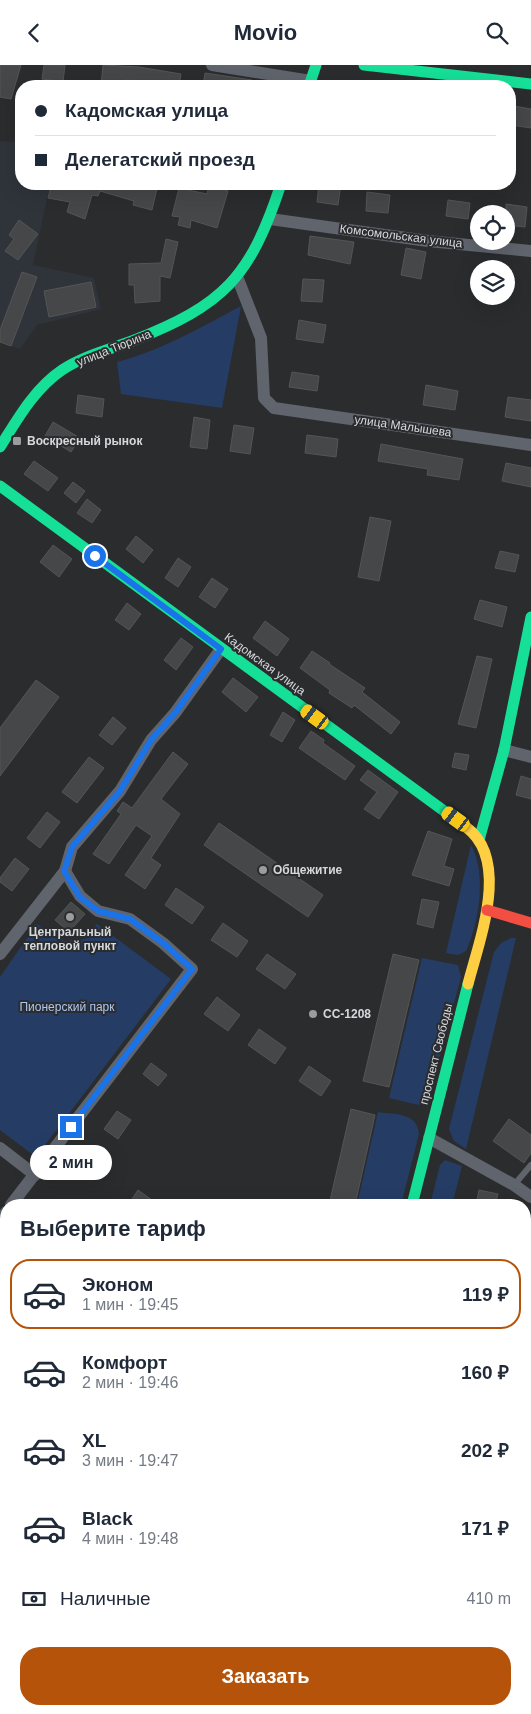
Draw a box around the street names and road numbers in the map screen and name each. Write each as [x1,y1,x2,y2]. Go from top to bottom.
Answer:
street label: Комсомольская улица [339,222,464,251]
street label: улица Тюрина [75,327,153,369]
street label: улица Малышева [354,412,453,440]
street label: Кадомская улица [222,630,308,698]
street label: проспект Свободы [417,1002,455,1106]

